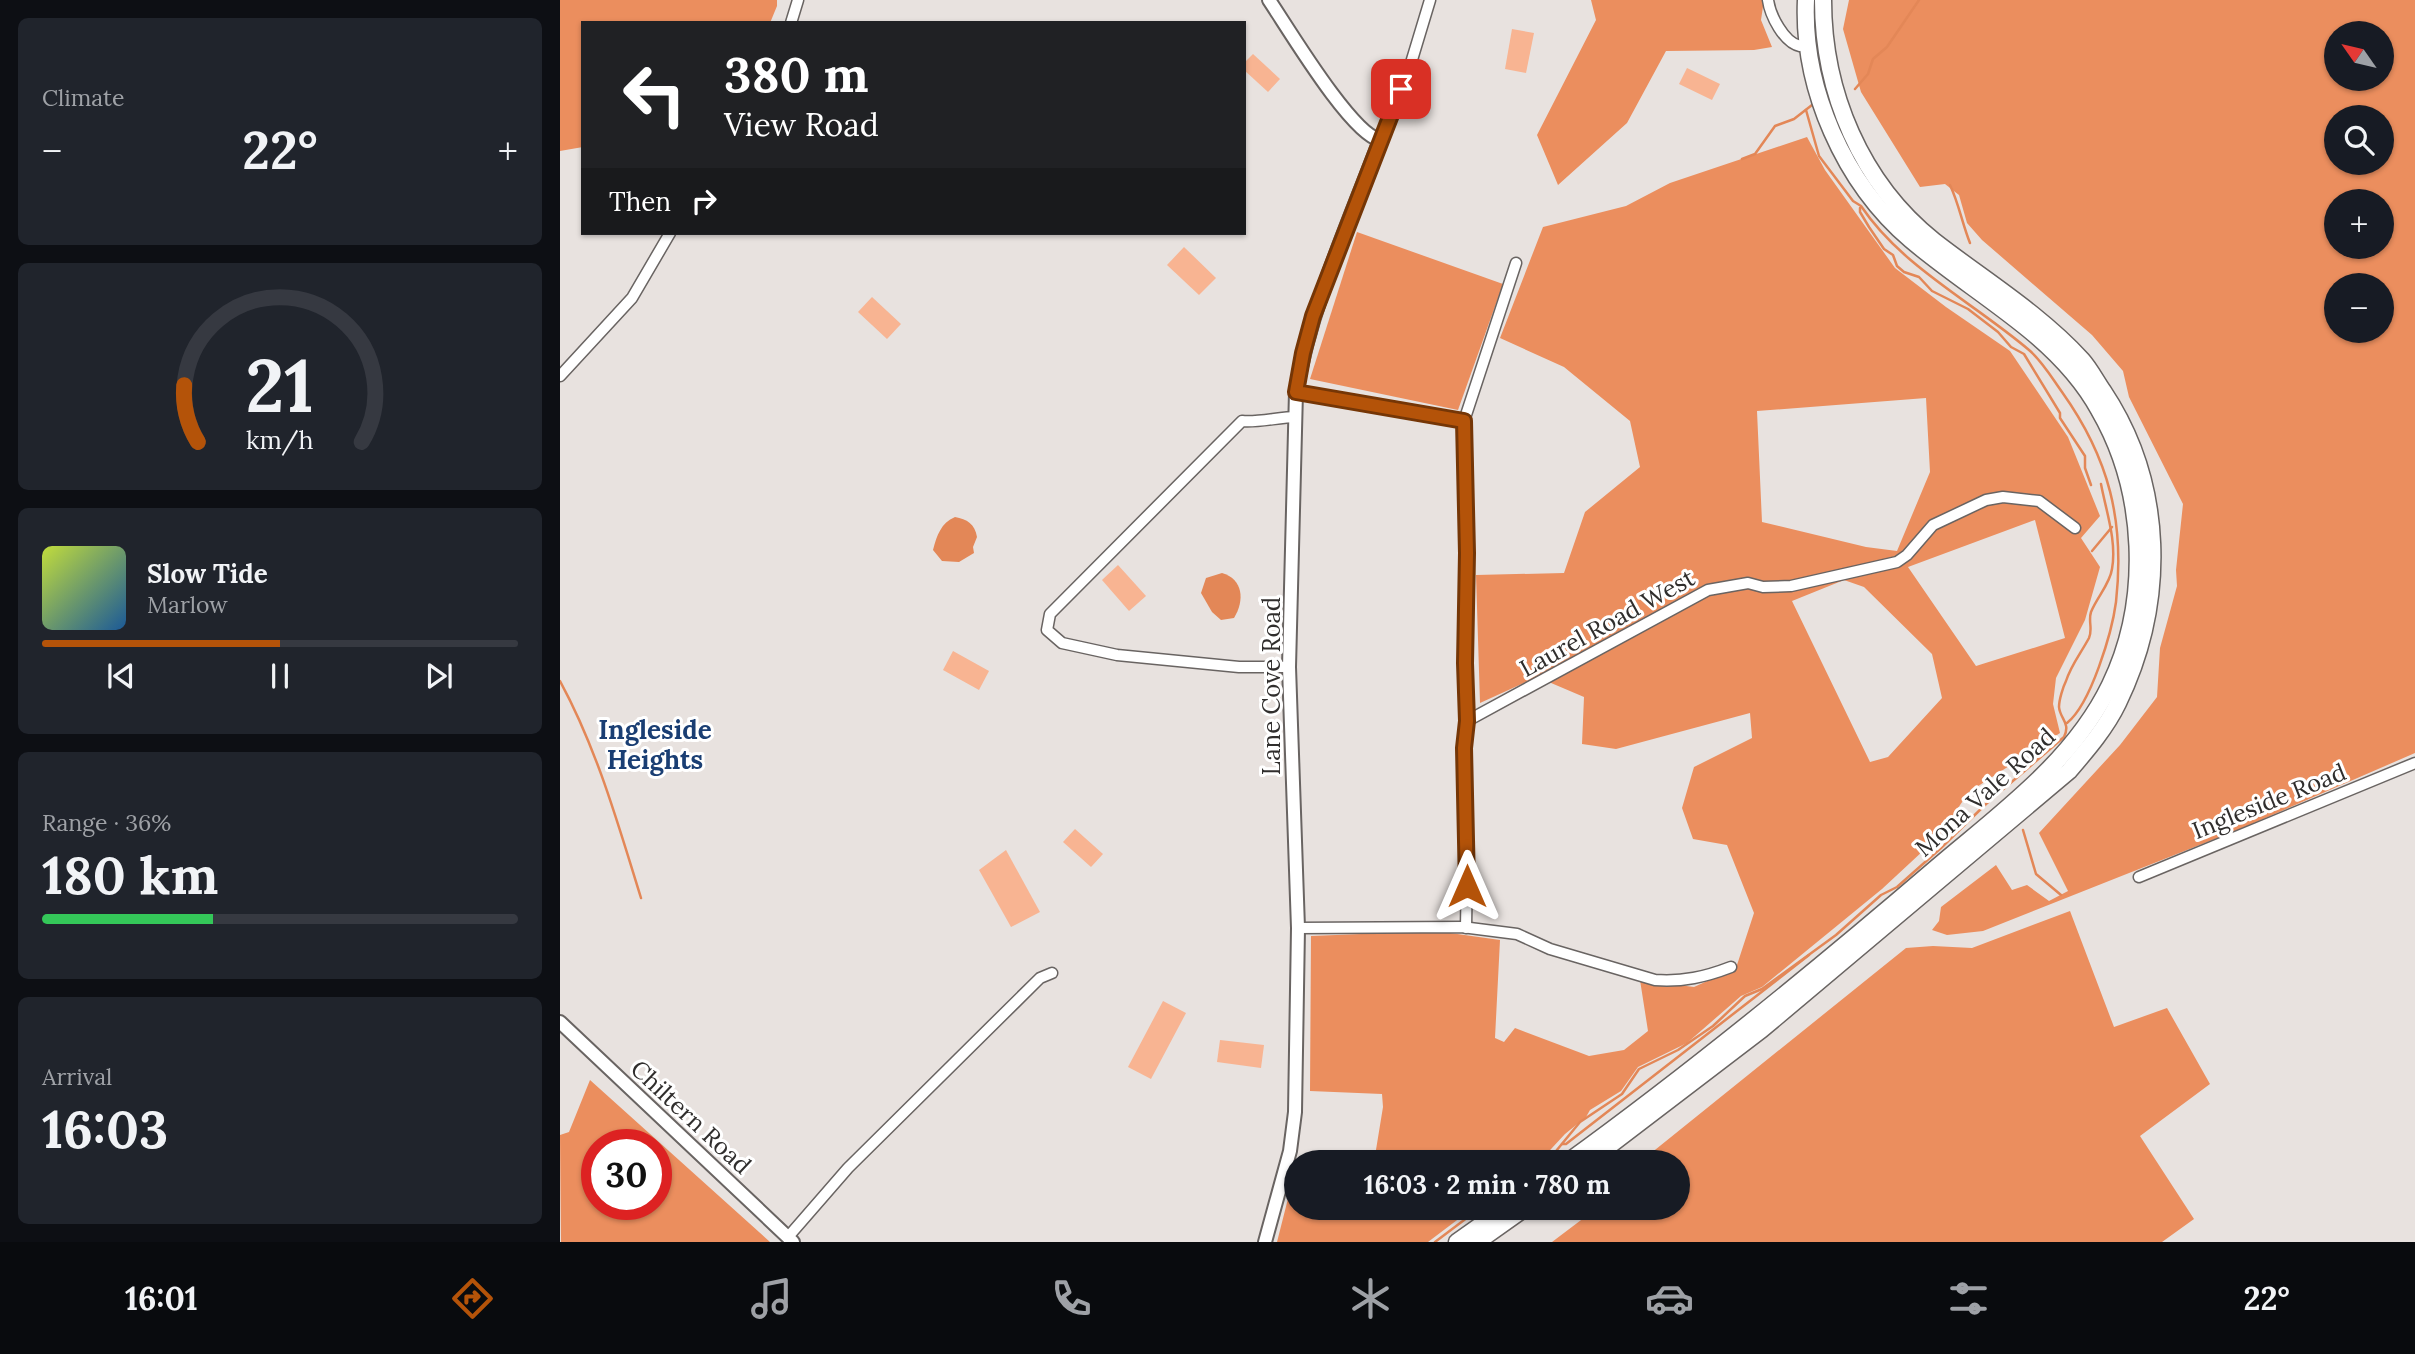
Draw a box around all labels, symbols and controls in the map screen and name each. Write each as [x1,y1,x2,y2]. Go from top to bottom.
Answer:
north arrow [2324,21,2394,91]
map controls [2324,21,2394,343]
text: 380 m [724,43,869,105]
icon: left [609,49,700,140]
pin [1371,59,1431,119]
icon: arrive [1382,70,1420,108]
text: Climate [42,83,124,112]
text: View Road [724,104,879,145]
button: search [2324,105,2394,175]
text: 22° [242,117,318,183]
text: − [42,127,62,175]
text: + [498,127,518,175]
icon: right [685,182,723,220]
text: Then [609,185,671,218]
button: + [2324,189,2394,259]
button: − [2324,273,2394,343]
text: 21 [246,340,314,433]
text: km/h [246,424,314,456]
text: Slow Tide [147,557,268,590]
street label: Laurel Road West [1514,562,1701,684]
text: Marlow [147,590,228,619]
street label: Lane Cove Road [1256,597,1287,775]
icon: previous [102,657,140,695]
icon: pause [261,657,299,695]
icon: next [420,657,458,695]
district label: Ingleside Heights [598,713,712,776]
street label: Mona Vale Road [1908,721,2062,863]
street label: Ingleside Road [2188,756,2350,846]
text: Range · 36% [42,808,171,837]
text: 180 km [42,842,218,908]
position arrow [1430,849,1504,923]
street label: Chiltern Road [624,1053,758,1181]
text: Arrival [42,1062,112,1091]
text: 16:03 [42,1096,168,1162]
speed limit sign: 30 [581,1129,672,1220]
text: 16:03 · 2 min · 780 m [1364,1168,1610,1201]
icon: directions [448,1274,497,1323]
icon: music [747,1274,796,1323]
icon: phone [1047,1274,1096,1323]
icon: climate [1346,1274,1395,1323]
icon: car [1645,1274,1694,1323]
icon: filters [1944,1274,1993,1323]
text: 16:01 [125,1278,198,1319]
text: 22° [2244,1278,2290,1319]

